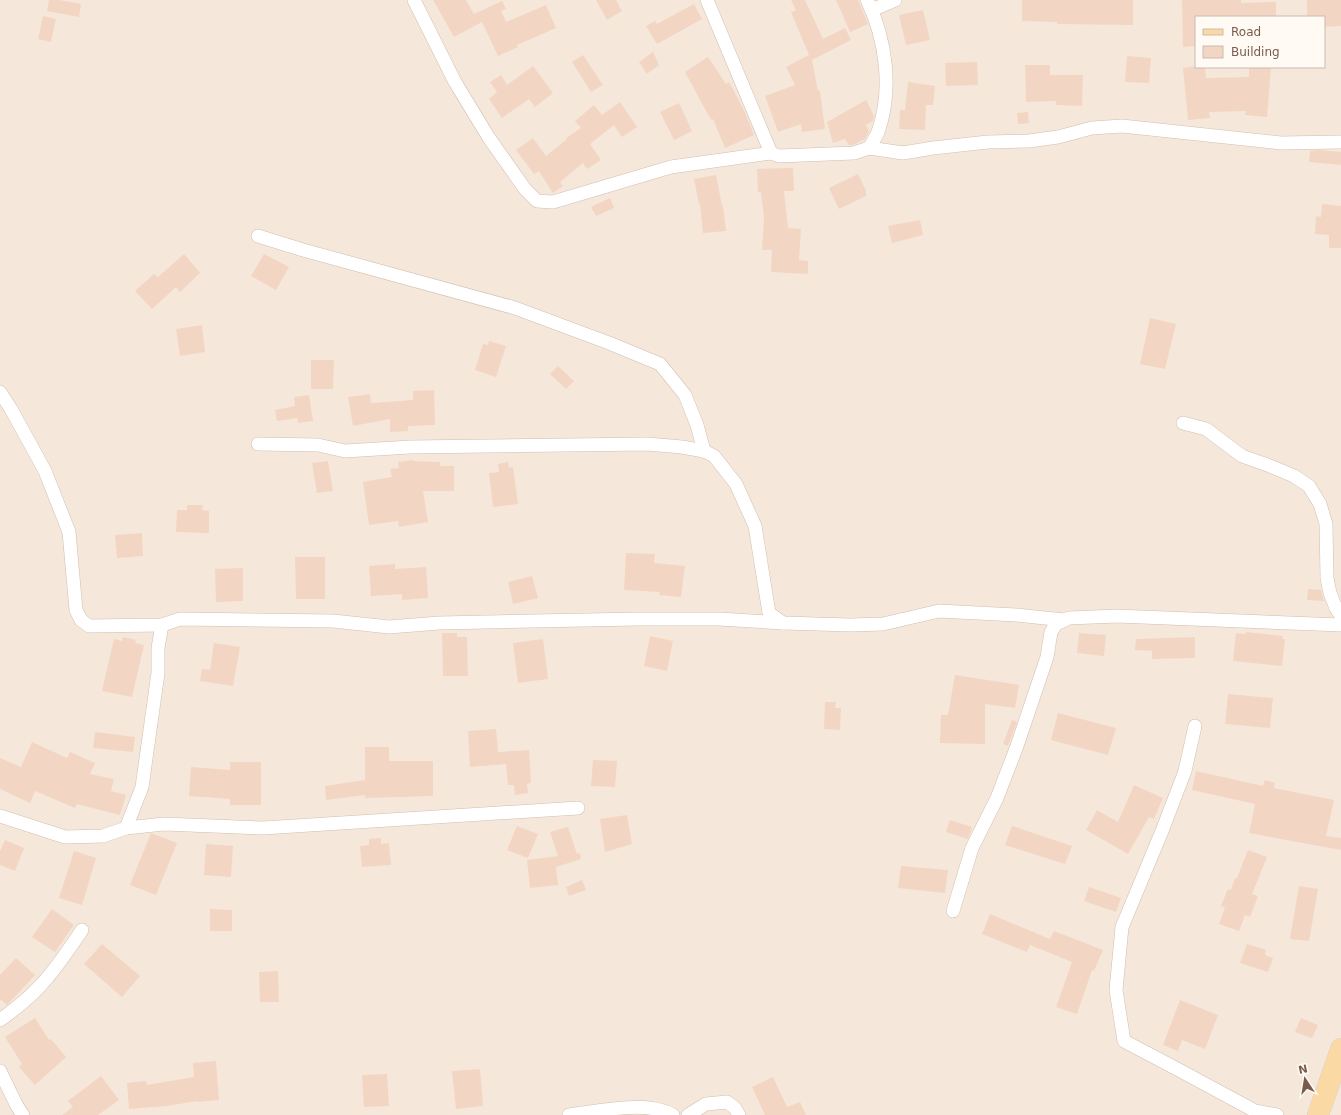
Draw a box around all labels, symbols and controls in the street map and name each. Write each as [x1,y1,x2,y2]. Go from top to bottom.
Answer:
legend [1195,16,1325,68]
text: Road [1231,25,1261,39]
text: Building [1231,45,1280,59]
north arrow [1285,1059,1325,1099]
text: N [1297,1062,1309,1077]

